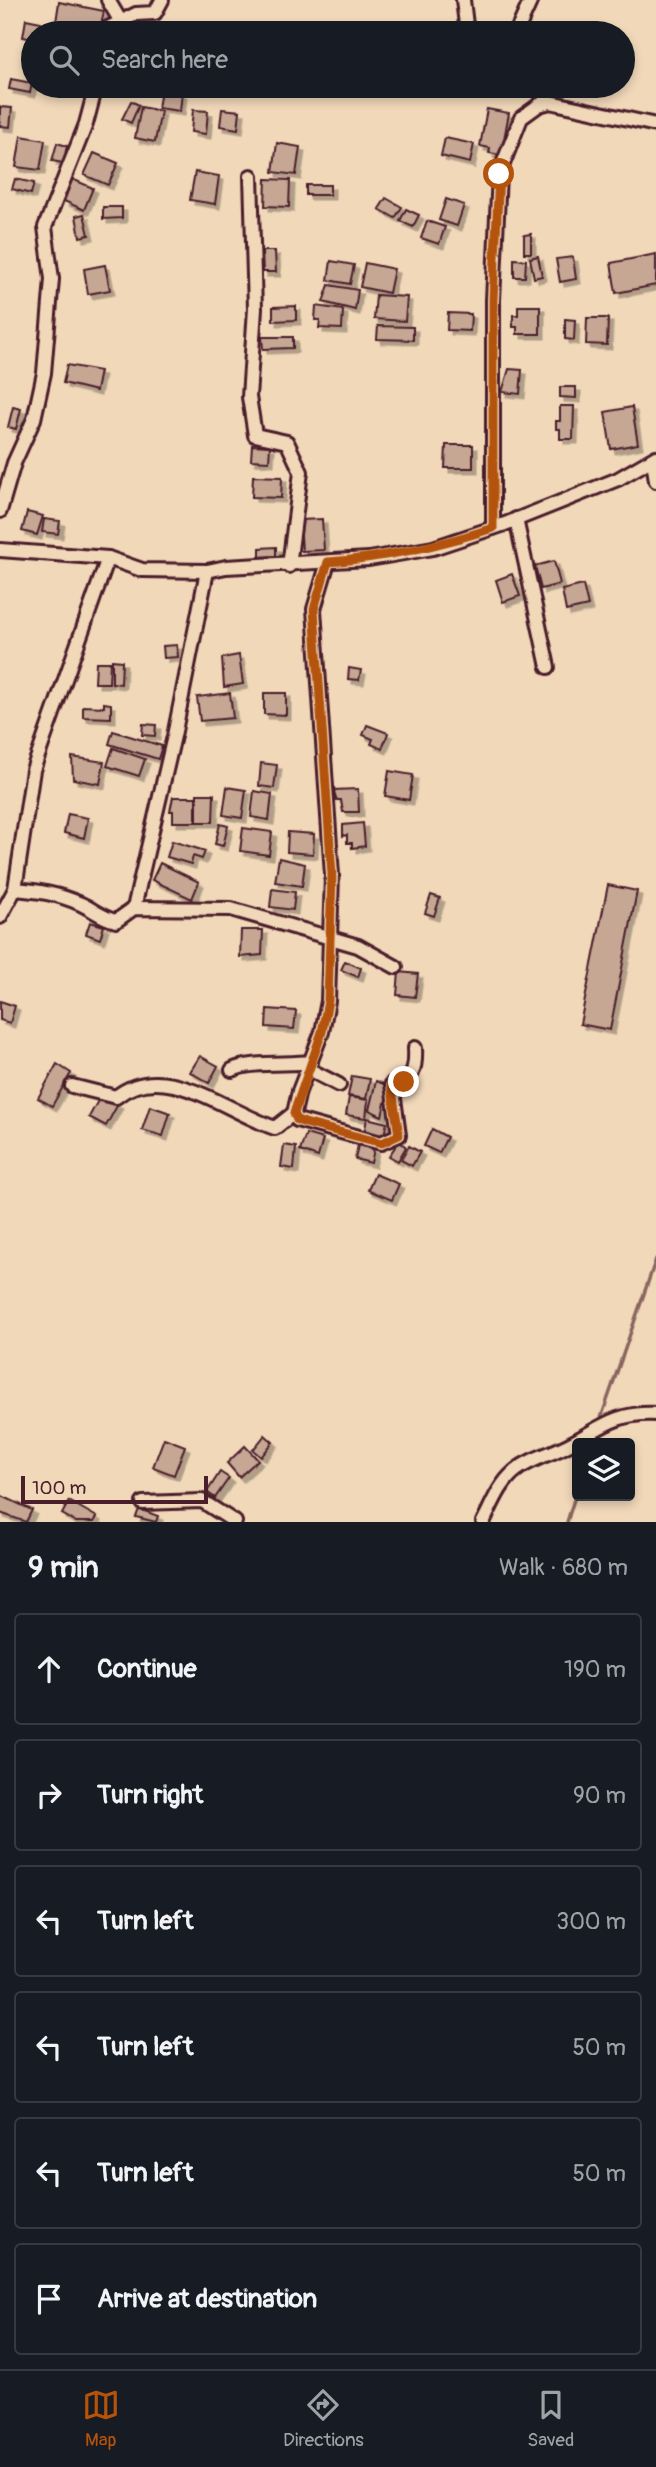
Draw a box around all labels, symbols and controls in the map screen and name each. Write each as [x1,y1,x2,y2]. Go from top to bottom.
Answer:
search box [21,21,635,98]
icon: search [45,41,83,79]
text: Search here [101,44,228,76]
route start [483,158,514,189]
route end [388,1066,419,1097]
map controls [572,1438,635,1501]
button: layers [572,1438,635,1501]
scale bar [21,1473,208,1505]
text: 100 m [32,1476,86,1500]
text: 9 min [28,1549,99,1586]
text: Walk · 680 m [499,1553,628,1582]
icon: ahead [30,1650,68,1688]
text: Continue [97,1653,197,1685]
text: 190 m [564,1655,626,1684]
icon: right [30,1776,68,1814]
text: Turn right [97,1779,203,1811]
text: 90 m [573,1781,626,1810]
icon: left [30,1902,68,1940]
text: Turn left [97,1905,193,1937]
text: 300 m [556,1907,626,1936]
icon: left [30,2028,68,2066]
text: Turn left [97,2031,193,2063]
text: 50 m [572,2033,626,2062]
icon: left [30,2154,68,2192]
text: Turn left [97,2157,193,2189]
text: 50 m [572,2159,626,2188]
icon: arrive [30,2280,68,2318]
text: Arrive at destination [97,2283,317,2315]
tab: Map [82,2386,120,2452]
tab: Directions [283,2386,364,2452]
tab: Saved [527,2386,574,2452]

